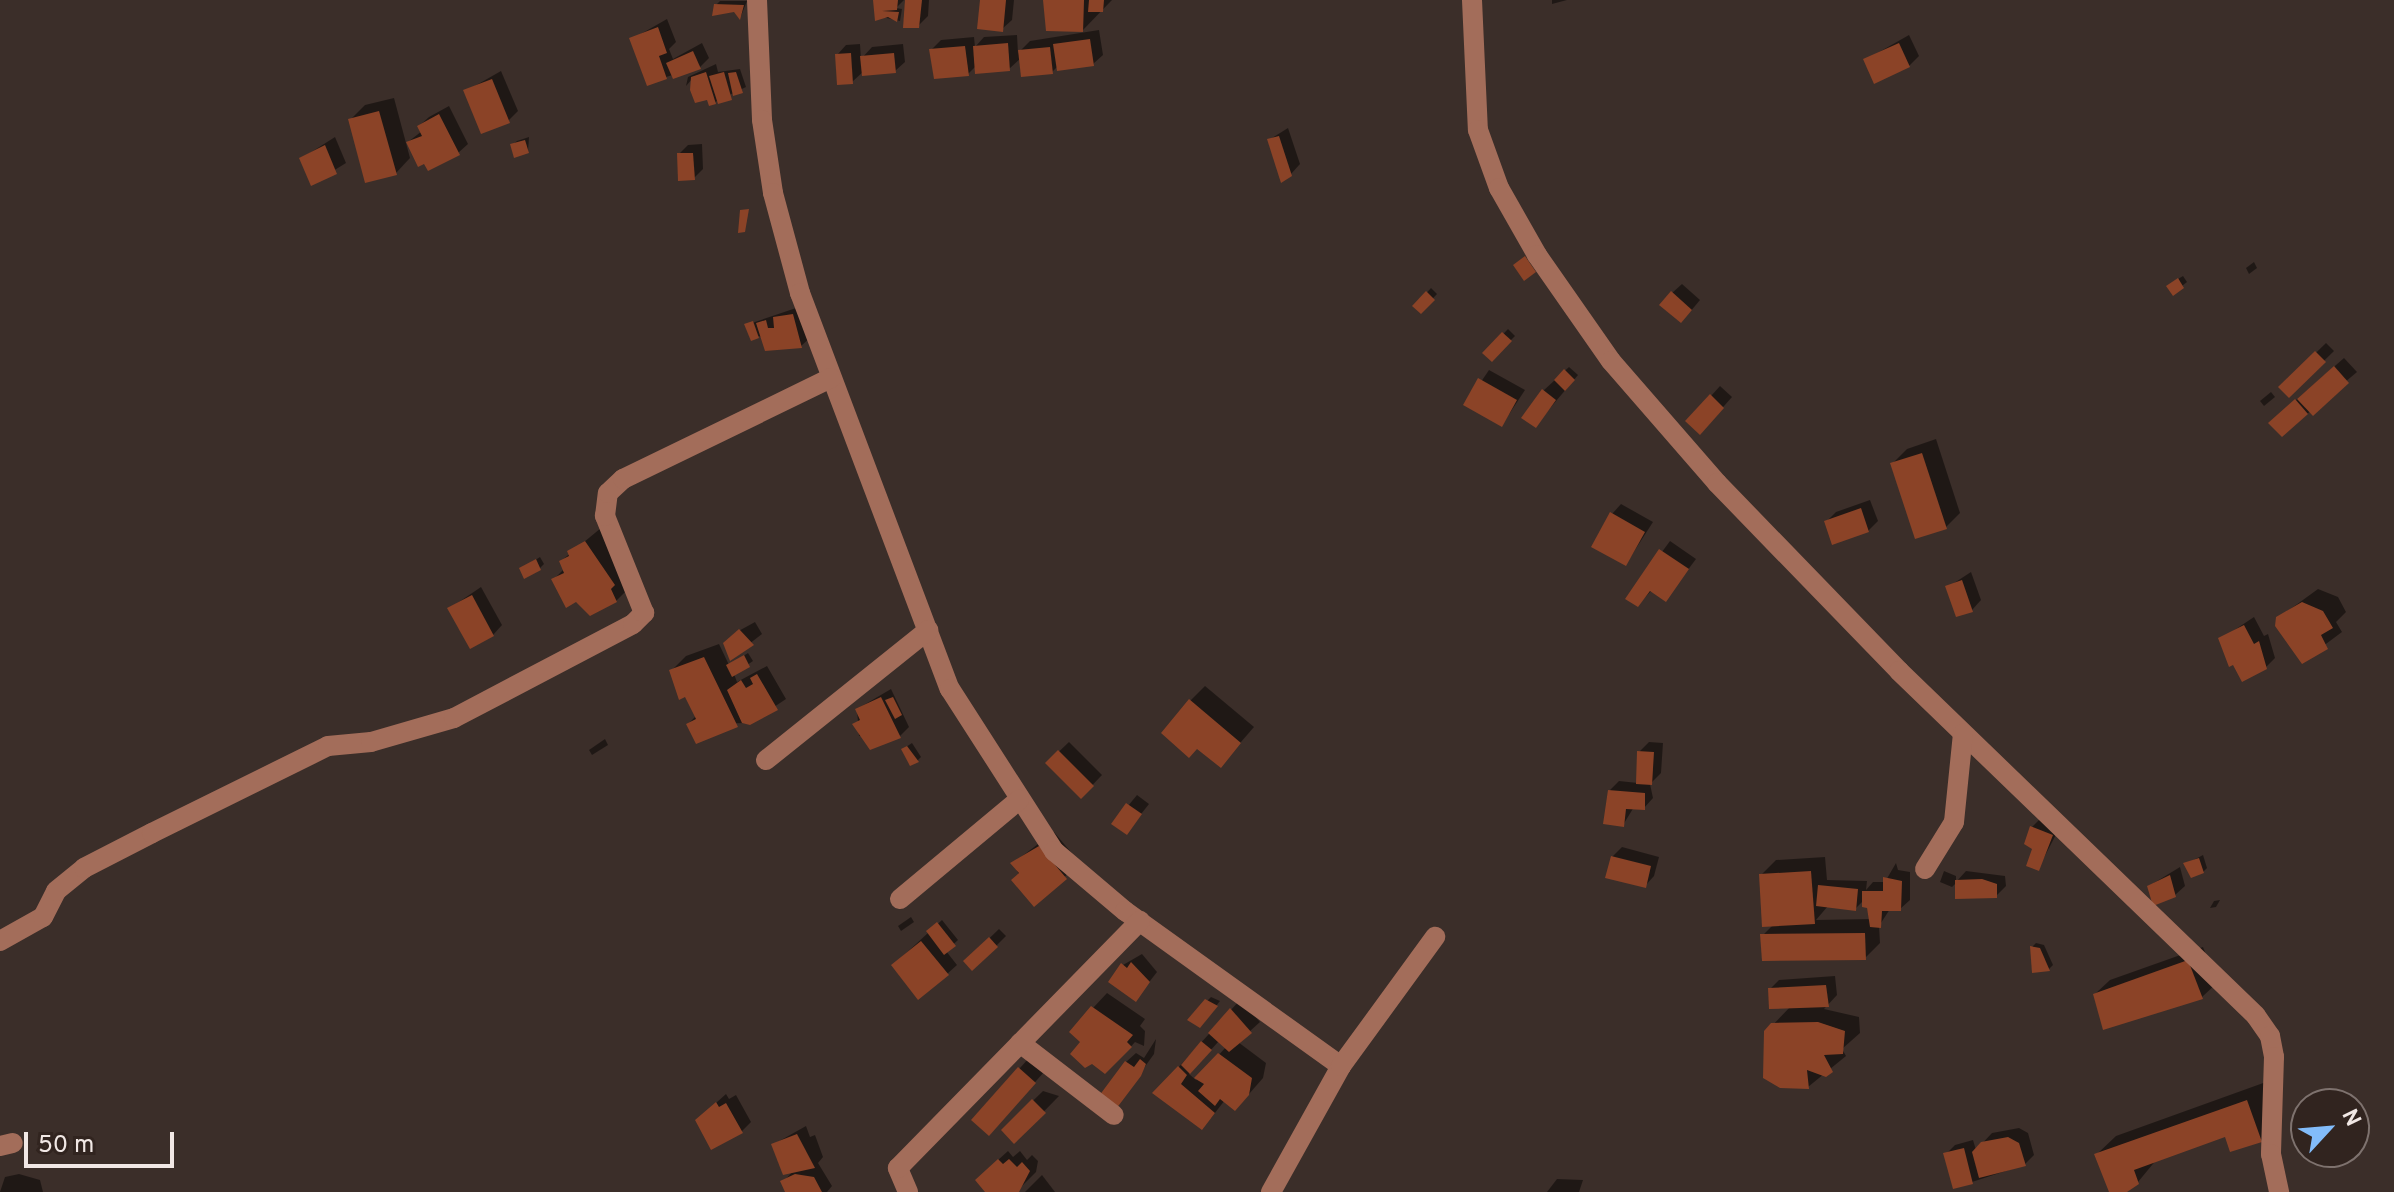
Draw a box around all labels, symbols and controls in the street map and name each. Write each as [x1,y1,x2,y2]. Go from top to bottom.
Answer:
north arrow [2290,1088,2370,1168]
text: N [2335,1105,2366,1131]
scale bar [28,1116,178,1166]
text: 50 m [38,1131,94,1161]

